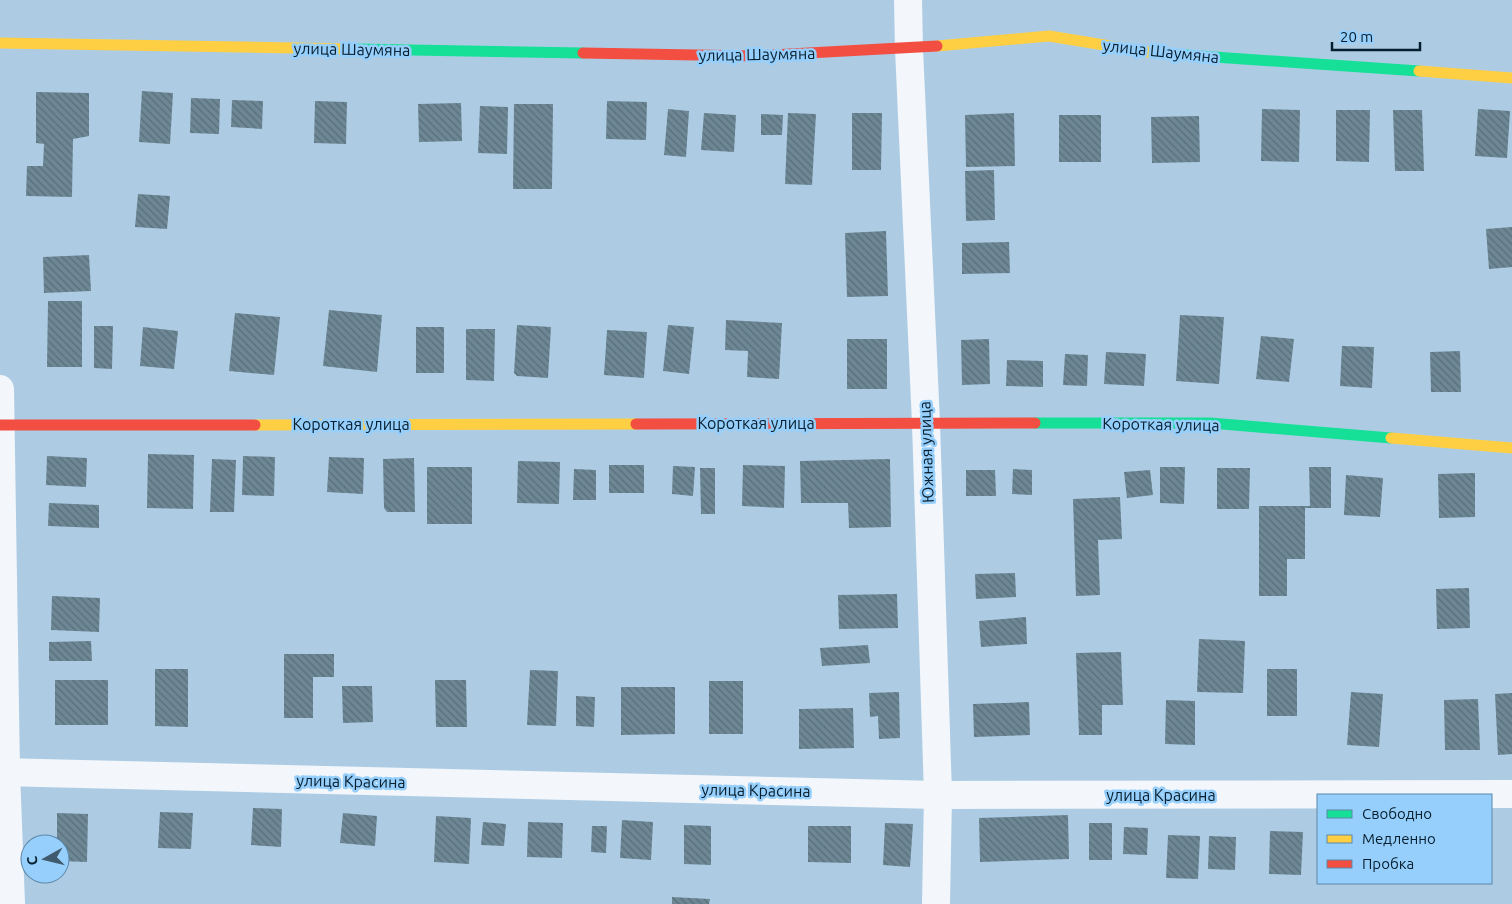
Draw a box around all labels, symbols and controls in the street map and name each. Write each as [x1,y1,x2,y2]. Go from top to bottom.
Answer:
scale bar [1332,20,1420,52]
text: 20 m [1340,28,1373,45]
street label: улица Шаумяна [1102,36,1220,66]
street label: улица Шаумяна [293,39,411,59]
street label: улица Шаумяна [698,44,816,64]
street label: Южная улица [915,401,937,503]
street label: Короткая улица [697,414,815,432]
street label: Короткая улица [1102,414,1220,434]
street label: Короткая улица [292,415,410,433]
street label: улица Красина [296,771,406,791]
street label: улица Красина [701,780,811,800]
street label: улица Красина [1106,786,1216,804]
legend [1317,794,1492,884]
text: Свободно [1362,805,1432,822]
text: Медленно [1362,830,1436,847]
north arrow [20,834,70,884]
text: С [24,855,41,866]
text: Пробка [1362,855,1414,872]

